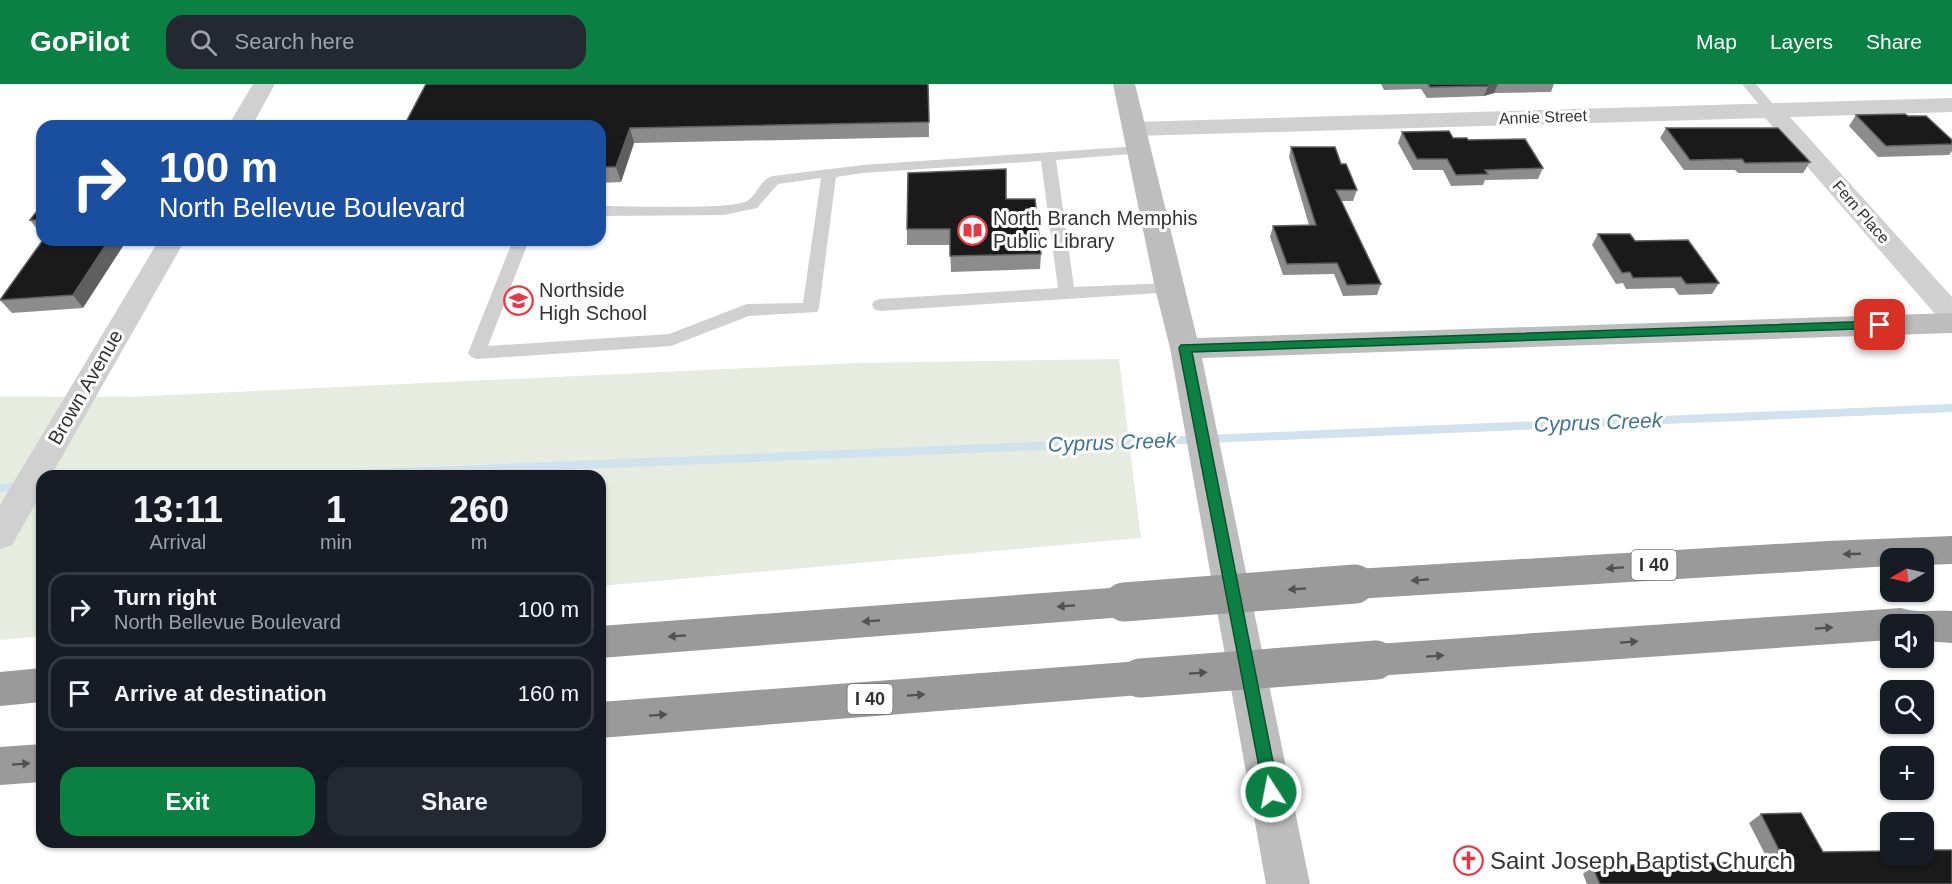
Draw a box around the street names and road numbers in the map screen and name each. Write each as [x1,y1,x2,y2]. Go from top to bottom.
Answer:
street label: Annie Street [1499,107,1588,127]
street label: Fern Place [1829,177,1893,247]
street label: Brown Avenue [43,326,127,448]
road number: I 40 [1632,550,1676,580]
road number: I 40 [848,684,892,714]

